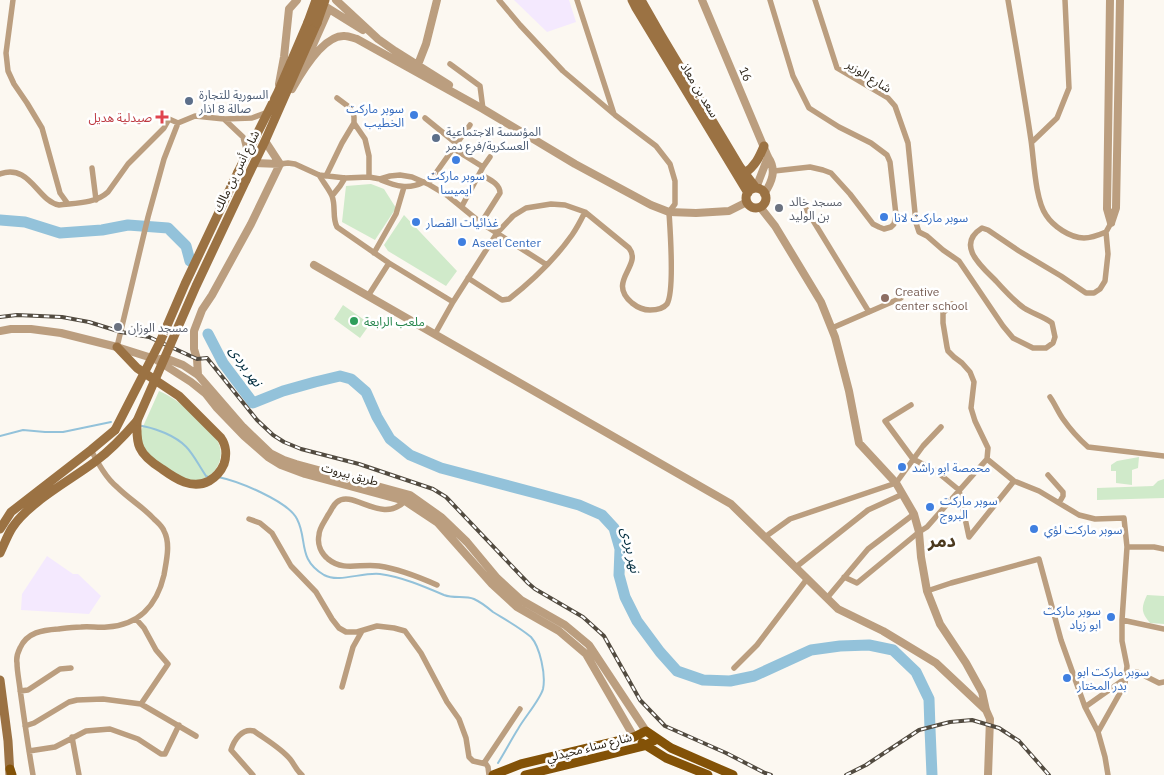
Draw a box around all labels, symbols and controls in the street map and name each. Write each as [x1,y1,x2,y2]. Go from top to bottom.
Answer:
street label: شارع الوزير [842,56,894,97]
street label: سعد بن معاذ [678,60,722,120]
street label: 16 [736,64,756,84]
place label: السورية للتجارة صالة 8 اذار [198,87,268,116]
marker: السورية للتجارة صالة 8 اذار [183,95,195,107]
place label: سوبر ماركت الخطيب [346,101,404,130]
marker: سوبر ماركت الخطيب [408,109,420,121]
place label: صيدلية هديل [88,110,152,125]
marker: صيدلية هديل [156,111,168,123]
place label: المؤسسة الاجتماعية العسكرية/فرع دمر [445,124,541,155]
street label: شارع أنس بن مالك [210,128,264,215]
marker: المؤسسة الاجتماعية العسكرية/فرع دمر [430,132,442,144]
marker: سوبر ماركت ايميسا [450,154,462,166]
place label: سوبر ماركت ايميسا [427,168,485,197]
place label: مسجد خالد بن الوليد [789,194,842,223]
marker: مسجد خالد بن الوليد [773,202,785,214]
place label: سوبر ماركت لانا [894,210,968,225]
marker: سوبر ماركت لانا [878,211,890,223]
place label: غذائيات القصار [425,215,498,230]
marker: غذائيات القصار [410,216,422,228]
place label: Aseel Center [472,235,541,250]
marker: Aseel Center [456,236,468,248]
place label: Creative center school [895,284,968,313]
marker: Creative center school [879,292,891,304]
place label: ملعب الرابعة [364,314,425,329]
marker: ملعب الرابعة [348,315,360,327]
place label: مسجد الوزان [128,320,188,335]
marker: مسجد الوزان [112,321,124,333]
water label: نهر بردى [225,342,267,391]
street label: طريق بيروت [320,459,380,490]
place label: محمصة ابو راشد [912,460,990,475]
marker: محمصة ابو راشد [896,461,908,473]
place label: سوبر ماركت البروج [940,493,998,524]
marker: سوبر ماركت البروج [924,501,936,513]
place label: سوبر ماركت لؤي [1044,522,1122,539]
marker: سوبر ماركت لؤي [1028,523,1040,535]
water label: نهر بردى [617,526,645,575]
district label: دمر [927,529,956,552]
place label: سوبر ماركت ابو زياد [1043,603,1101,632]
marker: سوبر ماركت ابو زياد [1105,611,1117,623]
place label: سوبر ماركت ابو بدر المختار [1076,664,1149,693]
marker: سوبر ماركت ابو بدر المختار [1061,672,1073,684]
street label: شارع سناء محيدلي [545,729,634,768]

